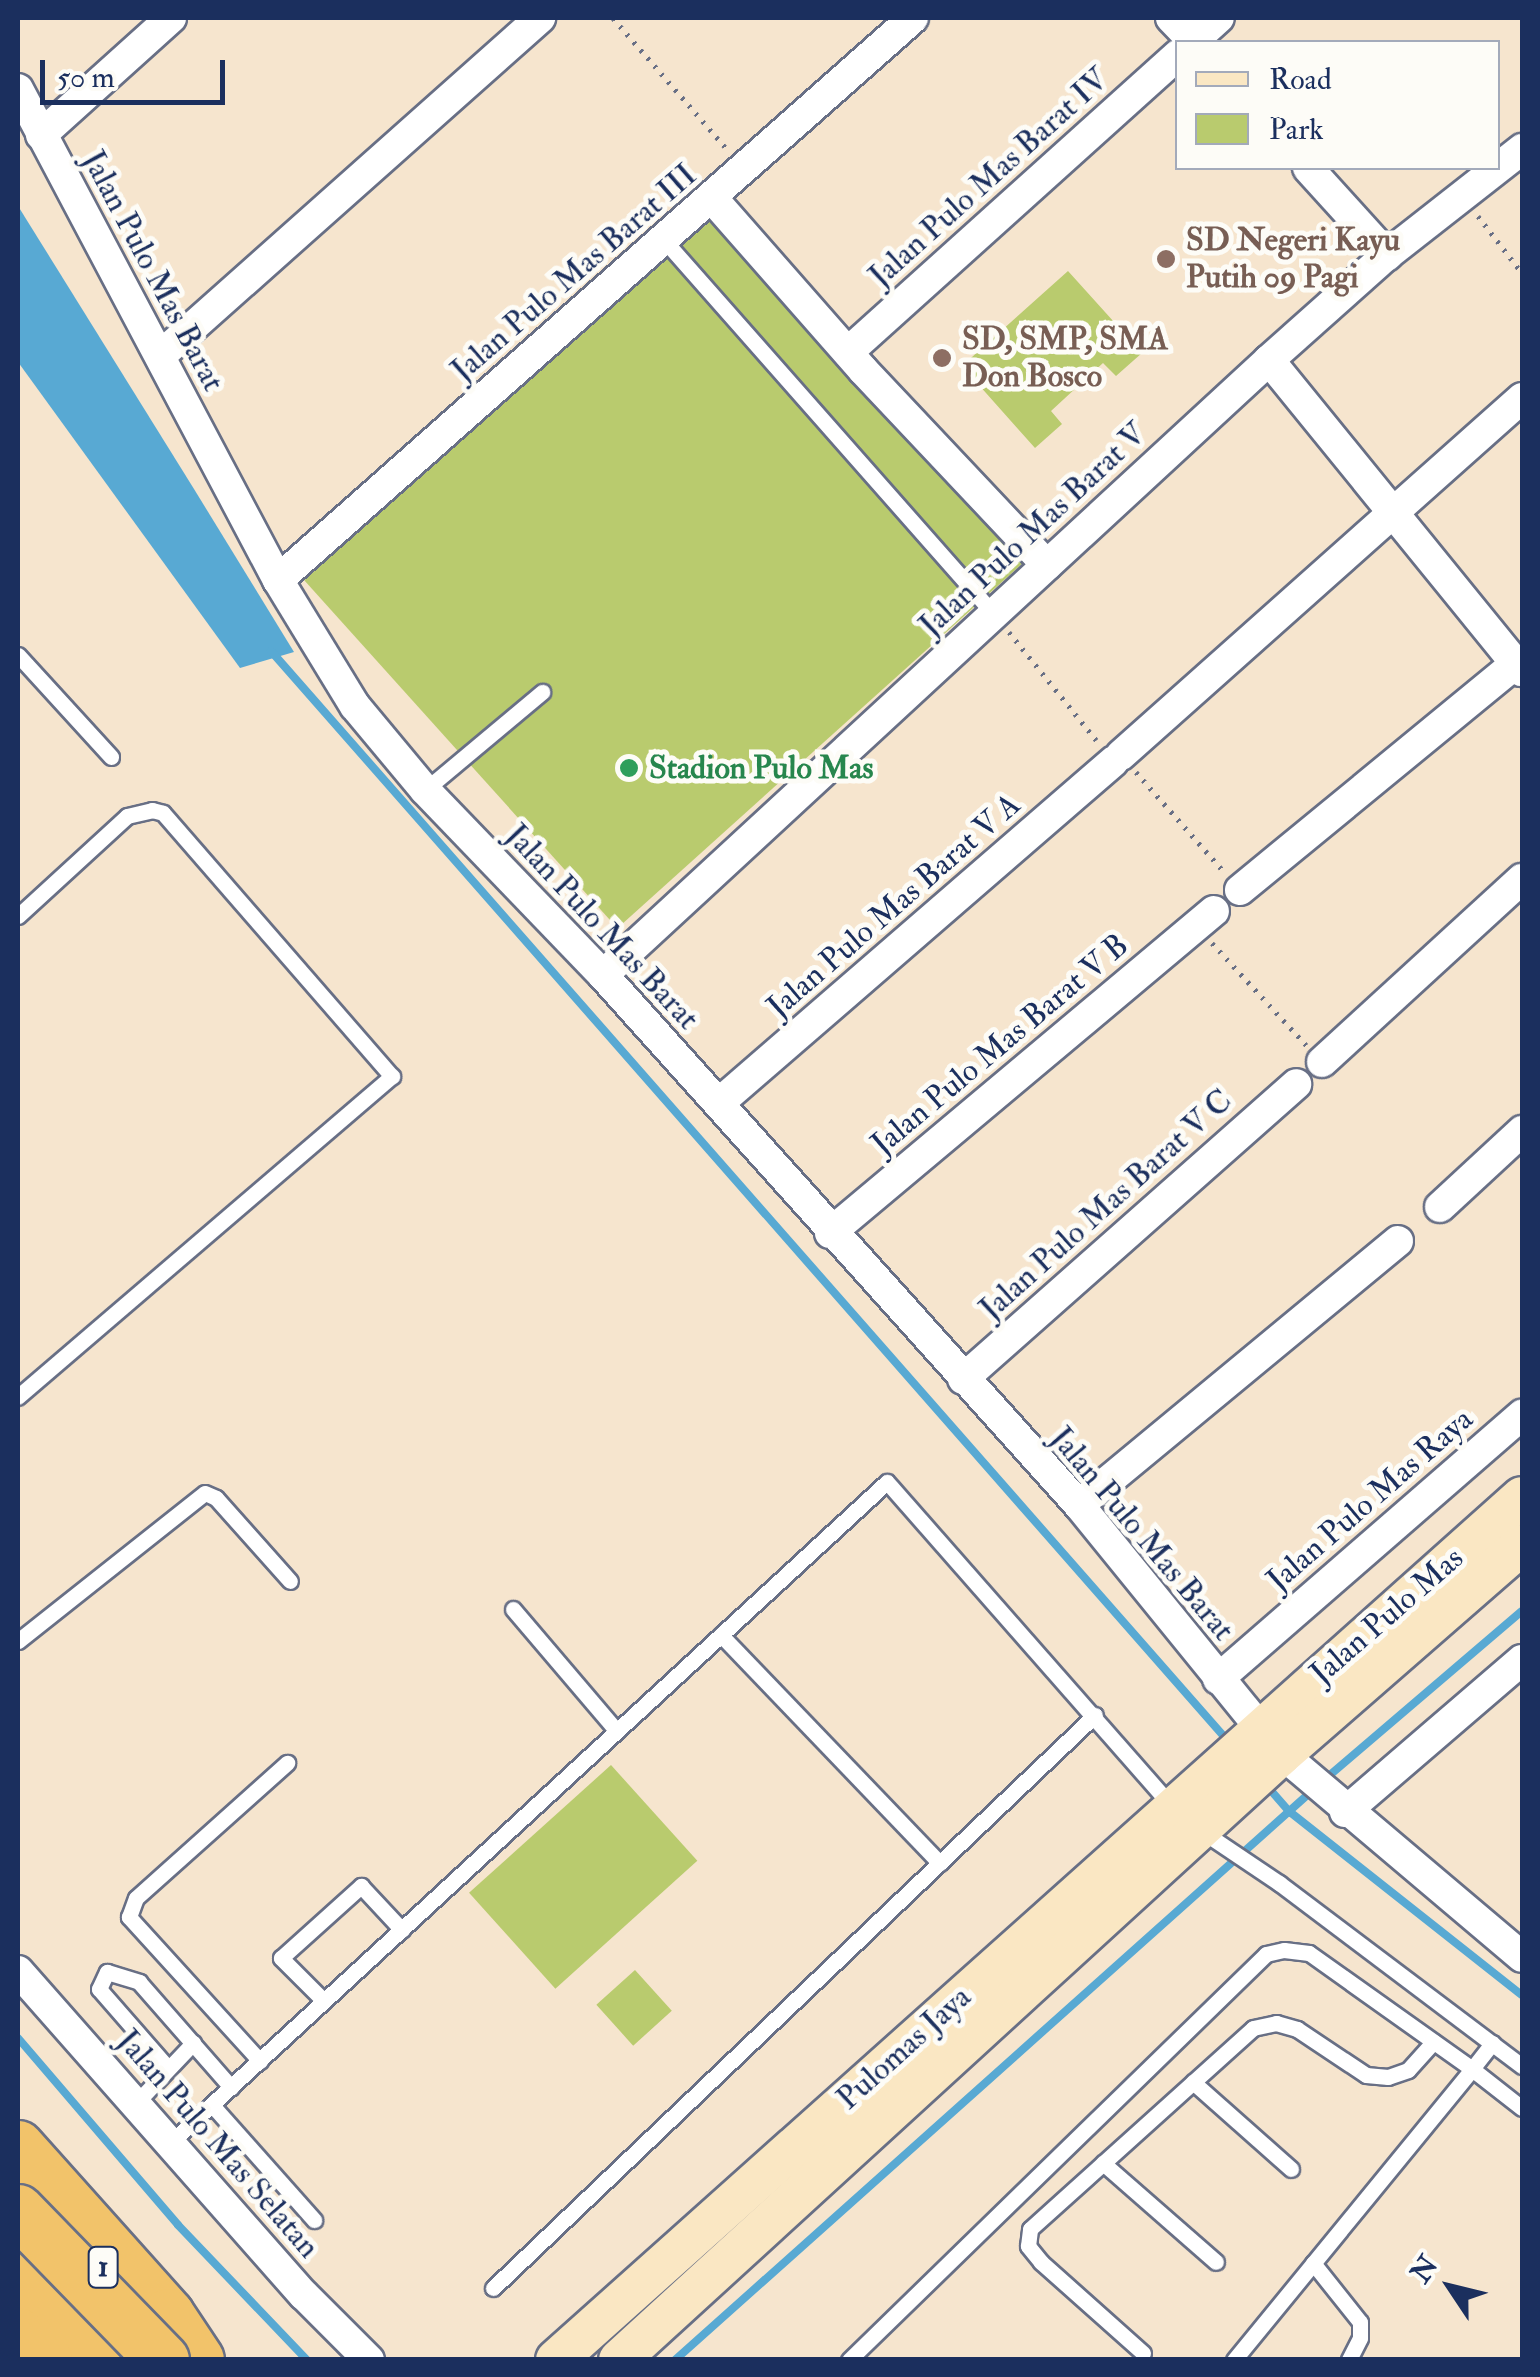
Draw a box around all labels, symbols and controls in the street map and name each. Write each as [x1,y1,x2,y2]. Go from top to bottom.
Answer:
scale bar [45,40,230,102]
legend [1175,40,1500,170]
text: 50 m [57,59,115,96]
street label: Jalan Pulo Mas Barat IV [861,60,1117,296]
text: Road [1269,61,1332,98]
text: Park [1269,111,1324,148]
street label: Jalan Pulo Mas Barat [73,144,233,398]
street label: Jalan Pulo Mas Barat III [444,156,704,390]
place label: SD Negeri Kayu Putih 09 Pagi [1186,222,1400,297]
marker: SD Negeri Kayu Putih 09 Pagi [1155,248,1177,270]
place label: SD, SMP, SMA Don Bosco [962,321,1168,396]
marker: SD, SMP, SMA Don Bosco [931,347,953,369]
street label: Jalan Pulo Mas Barat V [912,415,1154,645]
place label: Stadion Pulo Mas [649,749,873,787]
marker: Stadion Pulo Mas [618,757,640,779]
street label: Jalan Pulo Mas Barat V A [760,786,1028,1026]
street label: Jalan Pulo Mas Barat [497,816,707,1038]
street label: Jalan Pulo Mas Barat V B [864,926,1136,1164]
street label: Jalan Pulo Mas Barat V C [972,1082,1240,1328]
street label: Jalan Pulo Mas Raya [1259,1400,1481,1600]
street label: Jalan Pulo Mas Barat [1042,1420,1242,1648]
street label: Jalan Pulo Mas [1303,1539,1471,1693]
street label: Pulomas Jaya [829,1978,979,2118]
street label: Jalan Pulo Mas Selatan [108,2022,328,2266]
north arrow [1400,2237,1500,2337]
road number: 1 [86,2242,120,2292]
text: N [1403,2249,1447,2290]

